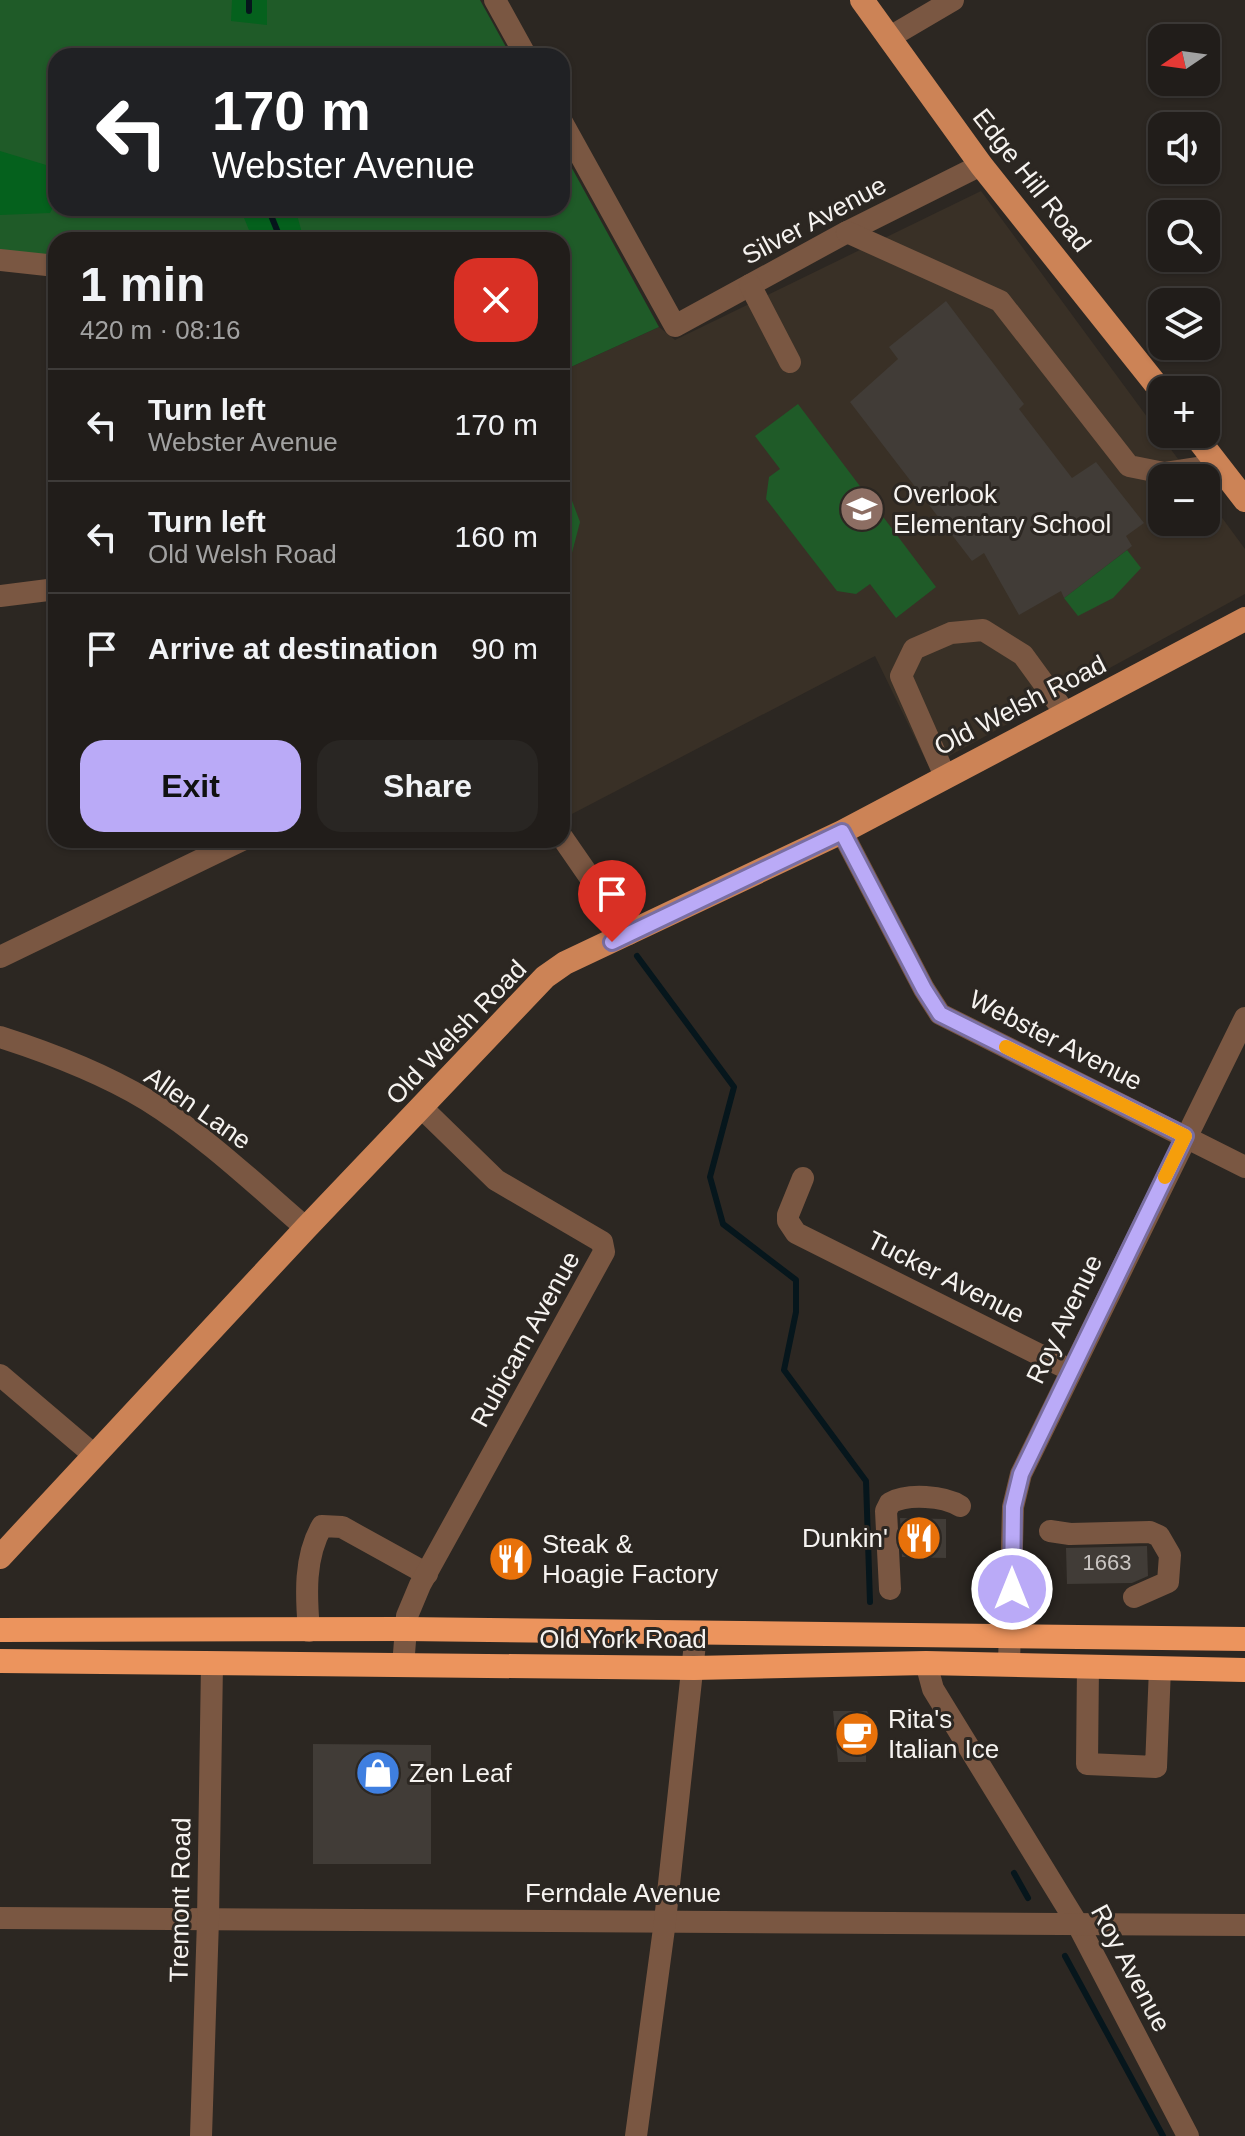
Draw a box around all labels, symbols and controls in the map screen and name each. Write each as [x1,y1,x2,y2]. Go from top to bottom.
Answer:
north arrow [1148,24,1220,96]
map controls [1148,24,1220,536]
text: 170 m [212,79,371,142]
icon: left [80,80,184,184]
street label: Edge Hill Road [967,102,1097,258]
button: sound [1148,112,1220,184]
text: Webster Avenue [212,145,475,186]
street label: Silver Avenue [737,170,891,270]
button: search [1148,200,1220,272]
text: 1 min [80,258,205,311]
button: close [454,258,538,342]
button: layers [1148,288,1220,360]
text: 420 m · 08:16 [80,315,240,345]
button: + [1148,376,1220,448]
text: Turn left [148,393,266,426]
icon: left [80,403,124,447]
text: 170 m [455,408,538,441]
text: Webster Avenue [148,427,338,457]
button: − [1148,464,1220,536]
place label: Overlook Elementary School [893,479,1111,539]
school or university icon: Overlook Elementary School [838,485,886,533]
text: Turn left [148,505,266,538]
icon: left [80,515,124,559]
text: 160 m [455,520,538,553]
text: Old Welsh Road [148,539,337,569]
icon: arrive [80,627,124,671]
text: Arrive at destination [148,632,438,665]
text: 90 m [471,632,538,665]
street label: Old Welsh Road [929,649,1111,761]
button: Exit [80,740,301,832]
button: Share [317,740,538,832]
pin [578,860,646,942]
icon: arrive [590,872,634,916]
street label: Old Welsh Road [380,954,532,1110]
street label: Webster Avenue [965,984,1147,1096]
street label: Allen Lane [139,1060,257,1156]
street label: Tucker Avenue [863,1225,1029,1329]
street label: Rubicam Avenue [464,1246,586,1432]
street label: Roy Avenue [1020,1250,1108,1388]
restaurant icon: Dunkin' [895,1514,943,1562]
place label: Dunkin' [802,1523,888,1553]
place label: Steak & Hoagie Factory [542,1529,718,1589]
restaurant icon: Steak & Hoagie Factory [487,1535,535,1583]
position arrow [970,1547,1054,1631]
house number: 1663 [1083,1550,1131,1575]
street label: Old York Road [539,1624,707,1654]
place label: Rita's Italian Ice [888,1704,999,1764]
cafe icon: Rita's Italian Ice [833,1710,881,1758]
shop icon: Zen Leaf [354,1749,402,1797]
place label: Zen Leaf [409,1758,512,1788]
street label: Tremont Road [164,1817,196,1983]
street label: Ferndale Avenue [525,1878,721,1908]
street label: Roy Avenue [1085,1899,1177,2037]

